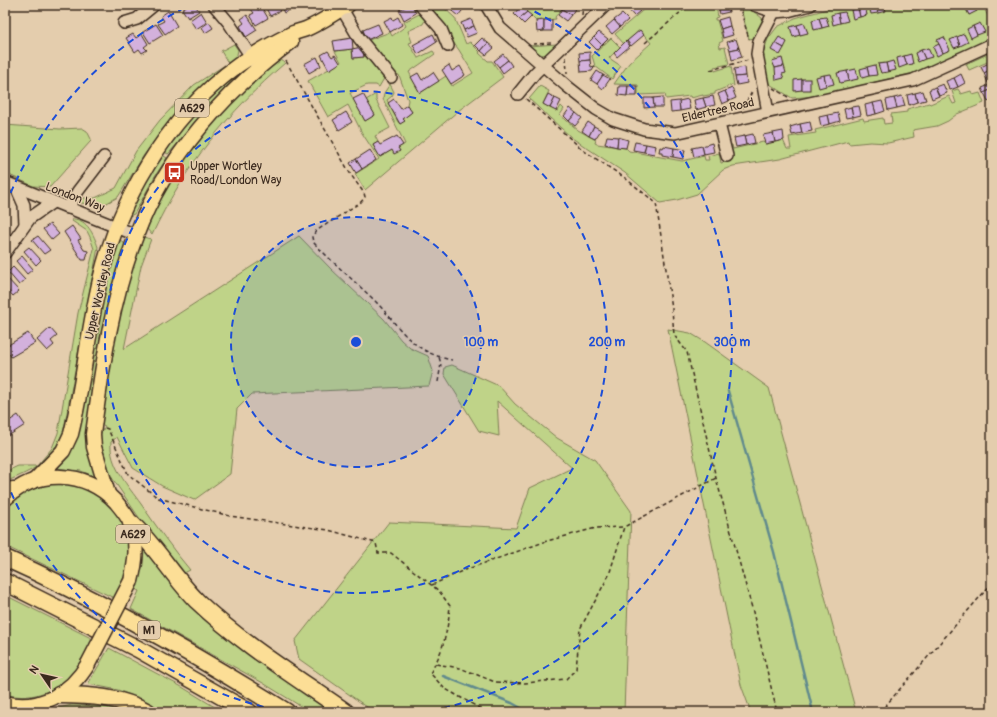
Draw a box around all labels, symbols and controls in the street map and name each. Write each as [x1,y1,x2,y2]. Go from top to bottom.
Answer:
street label: Eldertree Road [681,95,756,126]
road number: A629 [175,99,209,117]
place label: Upper Wortley Road/London Way [190,159,281,188]
bus stop icon: Upper Wortley Road/London Way [161,160,187,186]
street label: London Way [43,179,107,216]
street label: Upper Wortley Road [82,241,119,341]
centre of rings [349,335,363,349]
text: 100 m [464,335,499,350]
text: 200 m [589,335,626,350]
text: 300 m [714,335,751,350]
road number: A629 [116,525,150,543]
road number: M1 [138,621,160,639]
north arrow [22,655,62,695]
text: N [27,663,42,676]

